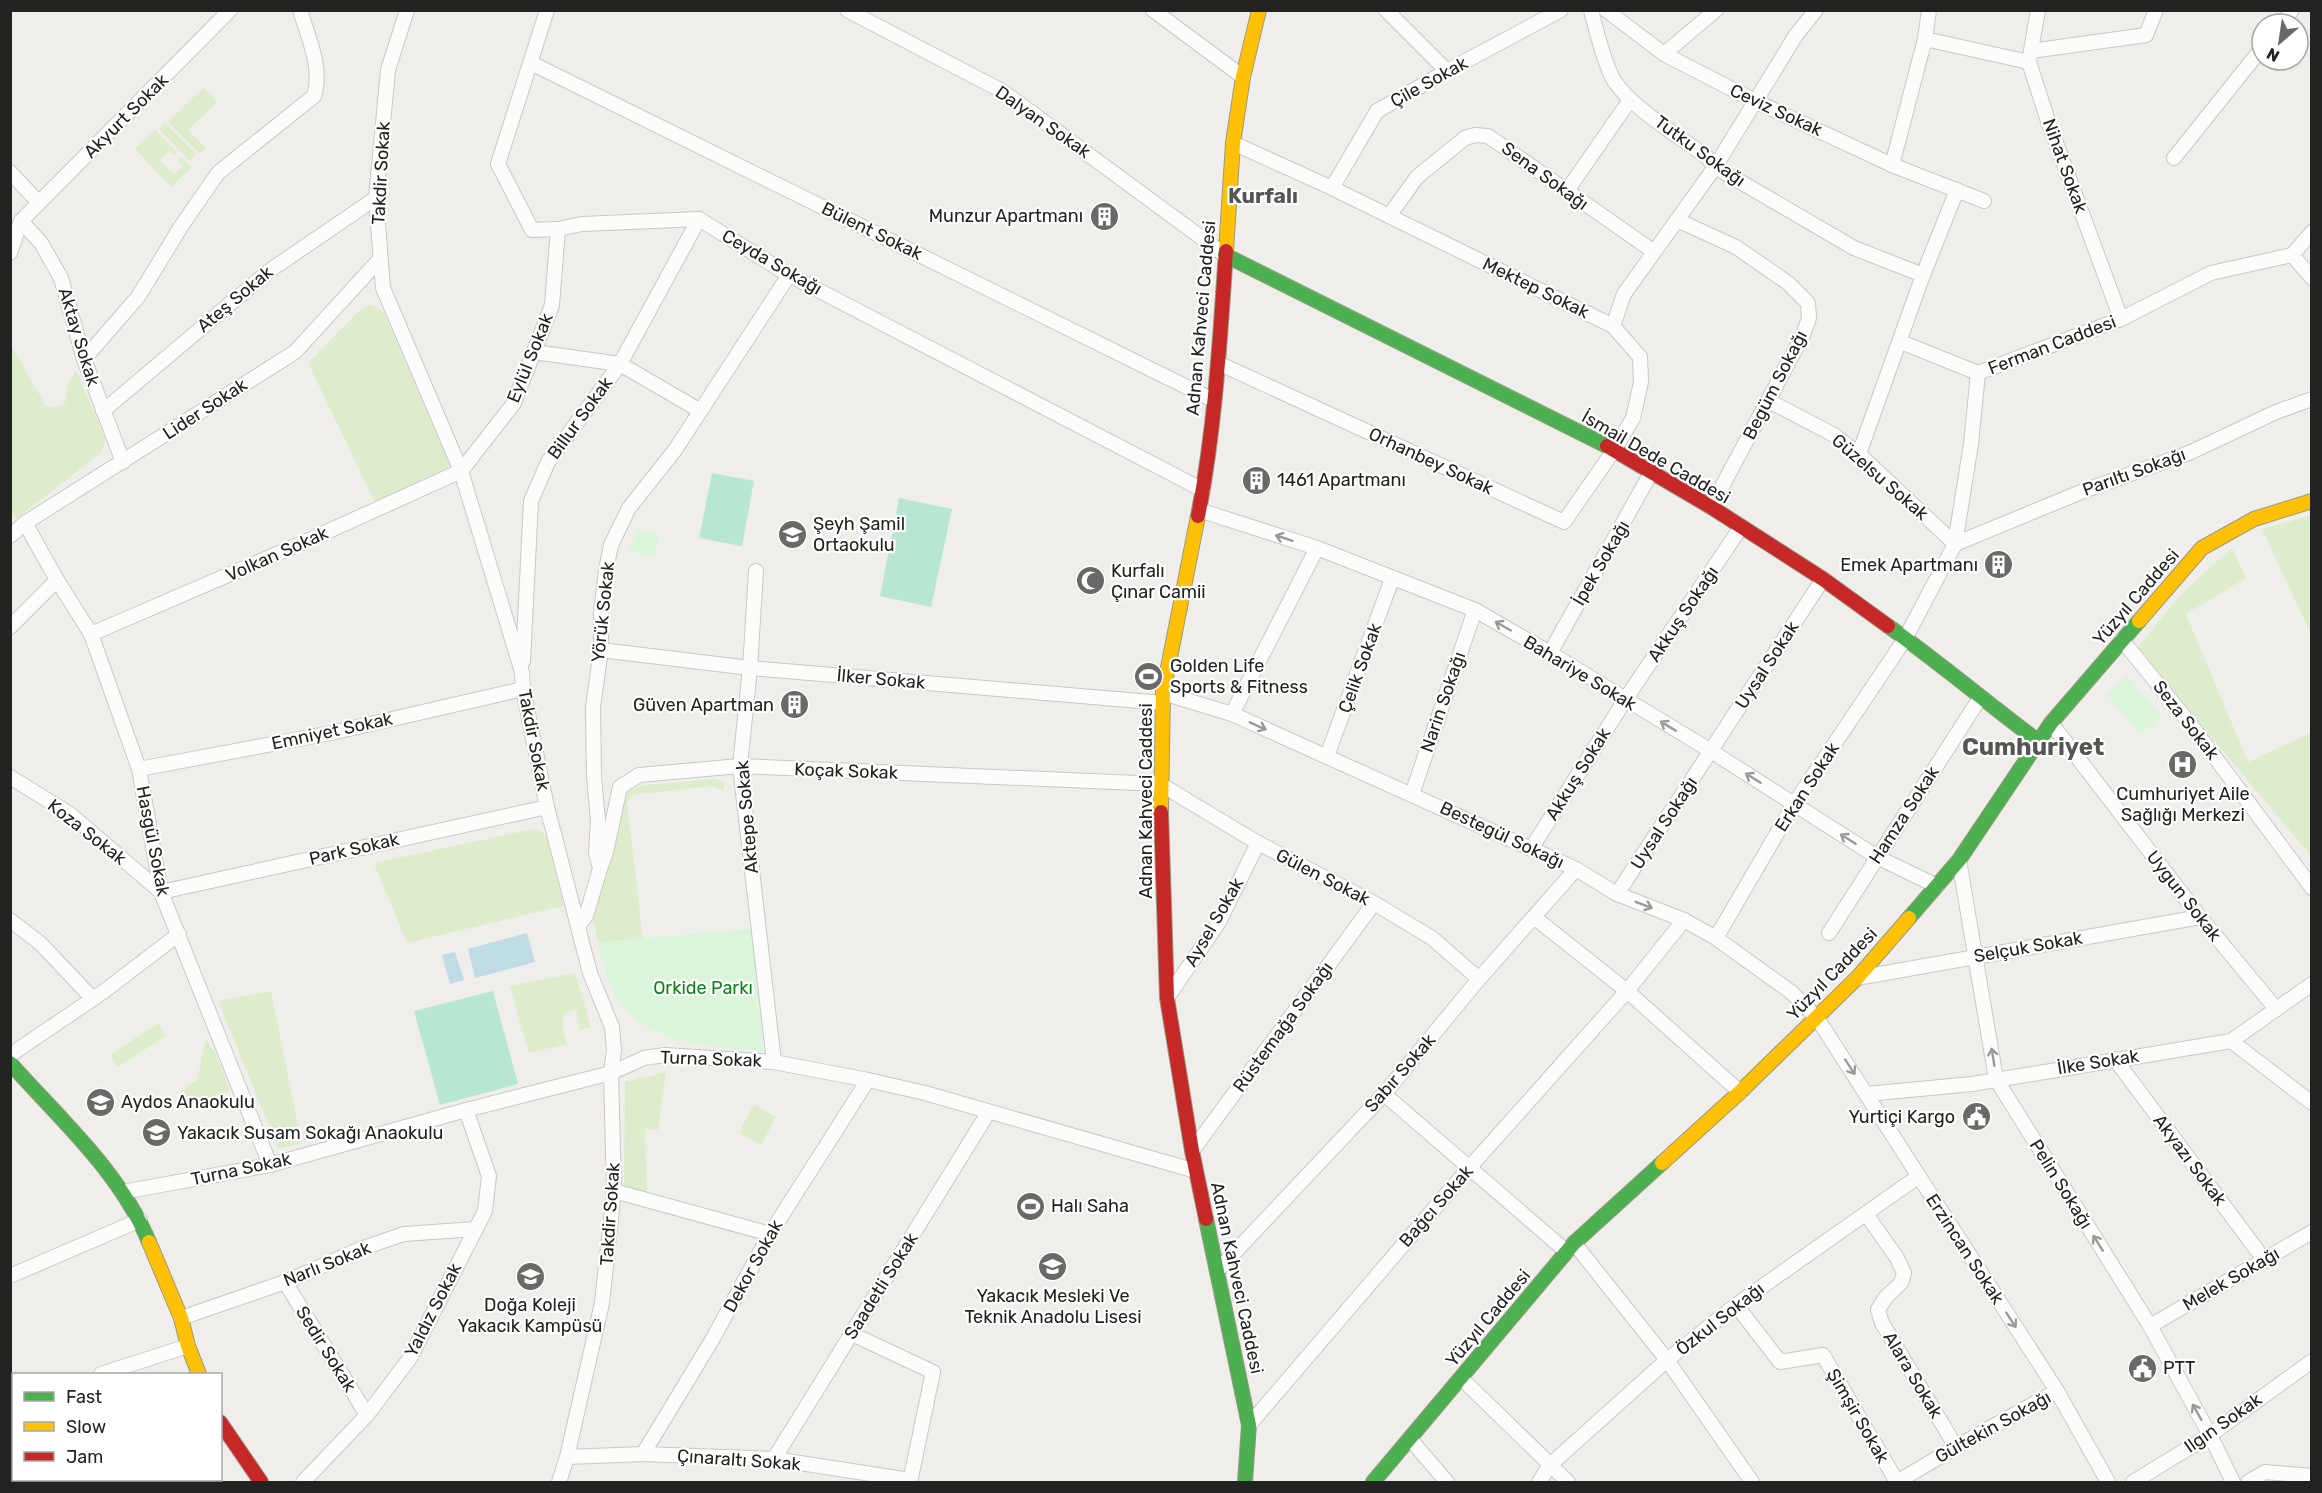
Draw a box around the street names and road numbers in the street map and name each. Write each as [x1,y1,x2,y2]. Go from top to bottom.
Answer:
street label: Çile Sokak [1386,51,1472,112]
street label: Akyurt Sokak [79,69,173,163]
street label: Ceviz Sokak [1726,79,1826,141]
street label: Dalyan Sokak [991,81,1096,163]
street label: Tutku Sokağı [1650,111,1750,191]
street label: Nihat Sokak [2038,116,2093,217]
street label: Takdir Sokak [367,120,395,225]
street label: Sena Sokağı [1497,137,1593,215]
street label: Bülent Sokak [818,197,927,265]
street label: Adnan Kahveci Caddesi [1182,220,1220,416]
street label: Ceyda Sokağı [718,224,826,300]
street label: Mektep Sokak [1479,253,1593,324]
street label: Ateş Sokak [193,261,278,337]
street label: Aktay Sokak [54,285,105,390]
street label: Eylül Sokak [502,309,558,406]
street label: Ferman Caddesi [1985,310,2119,380]
street label: Begüm Sokağı [1738,327,1812,443]
street label: Billur Sokak [543,372,618,464]
street label: Lider Sokak [159,373,252,444]
street label: İsmail Dede Caddesi [1578,406,1734,508]
street label: Orhanbey Sokak [1365,423,1497,500]
street label: Güzelsu Sokak [1827,429,1933,525]
street label: Parıltı Sokağı [2079,443,2189,501]
street label: İpek Sokağı [1568,516,1634,610]
street label: Volkan Sokak [222,521,332,586]
street label: Yüzyıl Caddesi [2088,544,2184,650]
street label: Yörük Sokak [587,560,619,664]
street label: Akkuş Sokağı [1643,562,1723,666]
street label: Uysal Sokak [1731,616,1804,713]
street label: Çelik Sokak [1334,619,1387,716]
street label: Bahariye Sokak [1519,631,1641,716]
street label: Narin Sokağı [1416,649,1470,755]
street label: İlker Sokak [836,664,927,694]
street label: Seza Sokak [2148,676,2224,765]
street label: Takdir Sokak [513,687,555,794]
street label: Adnan Kahveci Caddesi [1135,703,1157,899]
street label: Emniyet Sokak [269,707,395,755]
street label: Akkuş Sokak [1541,723,1616,824]
street label: Erkan Sokak [1770,738,1844,836]
street label: Koçak Sokak [794,758,899,784]
street label: Aktepe Sokak [731,759,763,875]
street label: Hamza Sokak [1864,761,1944,868]
street label: Uysal Sokağı [1626,773,1702,873]
street label: Hasgül Sokak [131,784,175,899]
street label: Koza Sokak [43,794,131,870]
street label: Bestegül Sokağı [1436,797,1568,873]
street label: Park Sokak [307,828,402,870]
street label: Gülen Sokak [1272,844,1374,910]
street label: Uygun Sokak [2142,846,2227,946]
street label: Aysel Sokak [1180,873,1249,970]
street label: Yüzyıl Caddesi [1782,923,1882,1025]
street label: Selçuk Sokak [1972,927,2085,967]
street label: Rüstemağa Sokağı [1228,958,1338,1096]
street label: Sabır Sokak [1360,1029,1441,1117]
street label: İlke Sokak [2056,1045,2141,1079]
street label: Turna Sokak [660,1046,763,1072]
street label: Akyazı Sokak [2149,1110,2232,1211]
street label: Pelin Sokağı [2025,1135,2097,1233]
street label: Turna Sokak [189,1148,294,1190]
street label: Bağcı Sokak [1394,1160,1478,1251]
street label: Takdir Sokak [595,1161,625,1266]
street label: Adnan Kahveci Caddesi [1206,1180,1268,1376]
street label: Erzincan Sokak [1921,1190,2009,1309]
street label: Dekor Sokak [719,1215,788,1316]
street label: Saadetli Sokak [839,1228,923,1343]
street label: Narlı Sokak [280,1236,375,1291]
street label: Melek Sokağı [2179,1242,2283,1316]
street label: Yaldız Sokak [400,1259,466,1361]
street label: Yüzyıl Caddesi [1441,1265,1535,1371]
street label: Özkul Sokağı [1671,1278,1769,1360]
street label: Sedir Sokak [291,1302,361,1397]
street label: Alara Sokak [1879,1328,1948,1423]
street label: Şimşir Sokak [1822,1365,1894,1468]
street label: Gültekin Sokağı [1931,1386,2055,1468]
street label: Ilgın Sokak [2180,1388,2267,1458]
street label: Çınaraltı Sokak [676,1445,802,1475]

